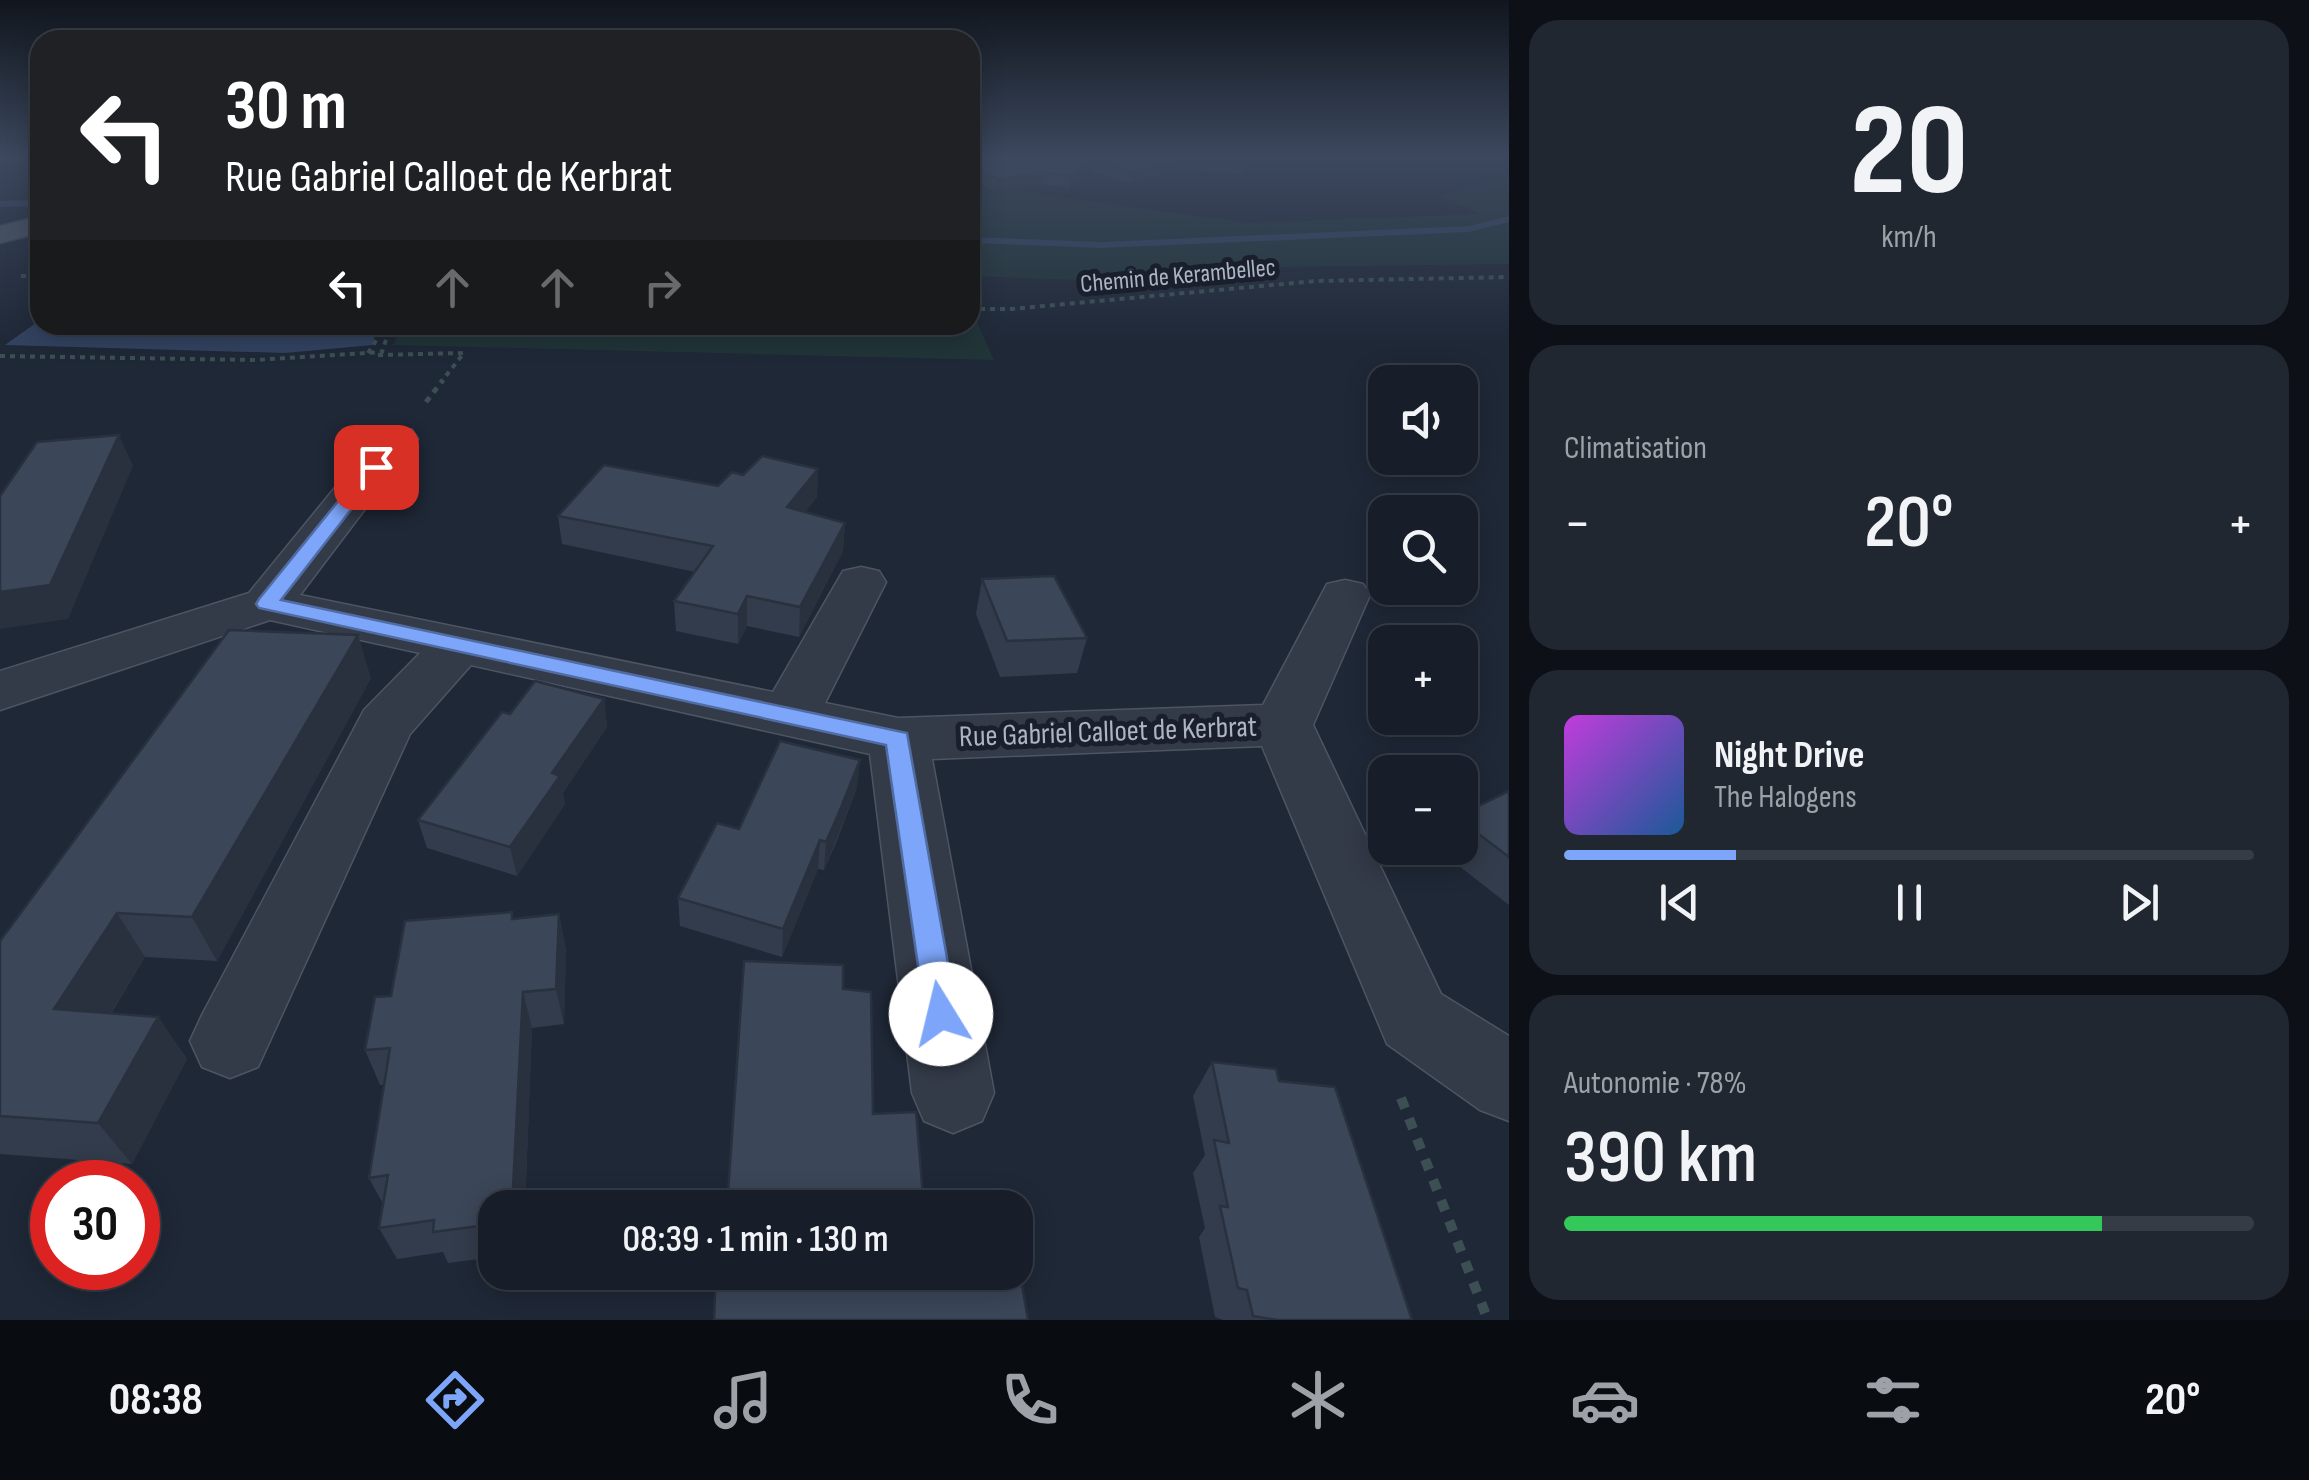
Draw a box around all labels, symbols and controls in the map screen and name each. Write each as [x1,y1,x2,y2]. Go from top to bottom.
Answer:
text: 30 m [225,65,347,149]
icon: left [60,70,190,200]
text: 20 [1850,75,1968,231]
text: Rue Gabriel Calloet de Kerbrat [225,150,672,205]
text: km/h [1881,218,1937,257]
street label: Chemin de Kerambellec [1079,252,1277,300]
icon: left [320,260,375,315]
icon: ahead [425,260,480,315]
icon: ahead [530,260,585,315]
icon: right [635,260,690,315]
map controls [1368,365,1478,865]
button: sound [1368,365,1478,475]
pin [334,425,419,510]
text: Climatisation [1564,429,1707,468]
icon: arrive [349,440,404,495]
text: 20° [1864,478,1954,569]
text: − [1564,491,1591,558]
text: + [2227,491,2254,558]
button: search [1368,495,1478,605]
button: + [1368,625,1478,735]
street label: Rue Gabriel Calloet de Kerbrat [958,709,1258,755]
text: Night Drive [1714,733,1865,778]
button: − [1368,755,1478,865]
text: The Halogens [1714,778,1857,817]
icon: previous [1652,875,1707,930]
icon: pause [1882,875,1937,930]
icon: next [2112,875,2167,930]
position arrow [889,962,993,1066]
text: Autonomie · 78% [1564,1064,1747,1103]
text: 390 km [1564,1113,1757,1204]
speed limit sign: 30 [30,1160,160,1290]
text: 08:39 · 1 min · 130 m [622,1217,889,1262]
icon: directions [420,1365,490,1435]
icon: music [708,1365,778,1435]
icon: phone [995,1365,1065,1435]
icon: climate [1283,1365,1353,1435]
icon: car [1570,1365,1640,1435]
icon: filters [1858,1365,1928,1435]
text: 08:38 [109,1373,203,1428]
text: 20° [2145,1373,2200,1428]

